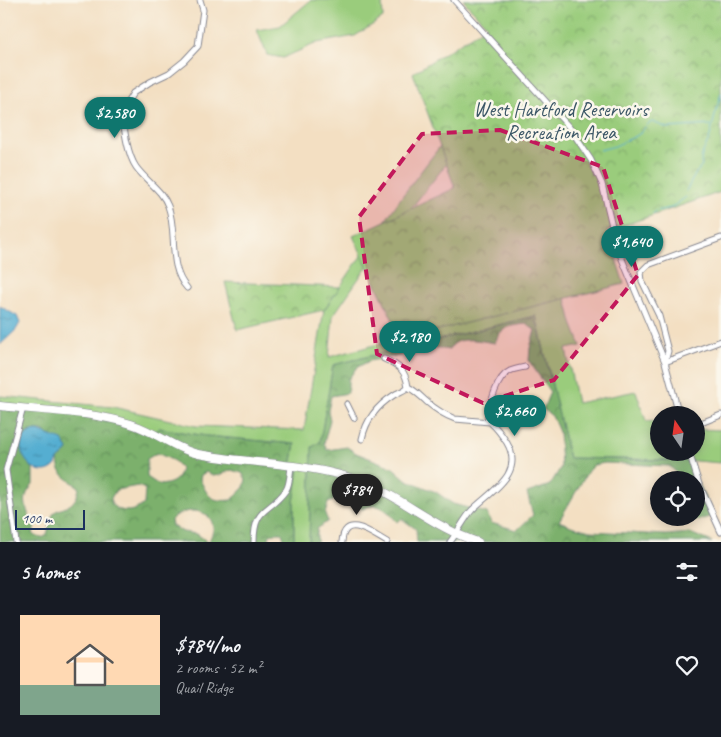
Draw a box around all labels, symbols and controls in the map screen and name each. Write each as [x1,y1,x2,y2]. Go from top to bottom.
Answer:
pin: $2,580 [74,96,156,139]
park label: West Hartford Reservoirs Recreation Area [474,97,650,145]
text: $2,580 [96,103,134,123]
pin: $1,640 [591,226,673,268]
text: $1,640 [612,232,652,252]
pin: $2,180 [369,320,451,363]
text: $2,180 [390,327,430,347]
pin: $2,660 [474,394,556,437]
text: $2,660 [495,401,535,421]
north arrow [650,406,705,461]
map controls [650,406,705,526]
button: locate [650,471,705,526]
pin: $784 [327,474,387,516]
text: $784 [343,480,371,500]
scale bar [15,507,85,530]
text: 100 m [22,510,52,527]
icon: filters [673,558,701,586]
text: 5 homes [20,559,79,585]
text: $784/mo [175,632,240,658]
icon: home [60,635,120,695]
icon: heart [673,651,701,679]
text: 2 rooms · 52 m² [175,658,261,678]
text: Quail Ridge [175,678,233,698]

